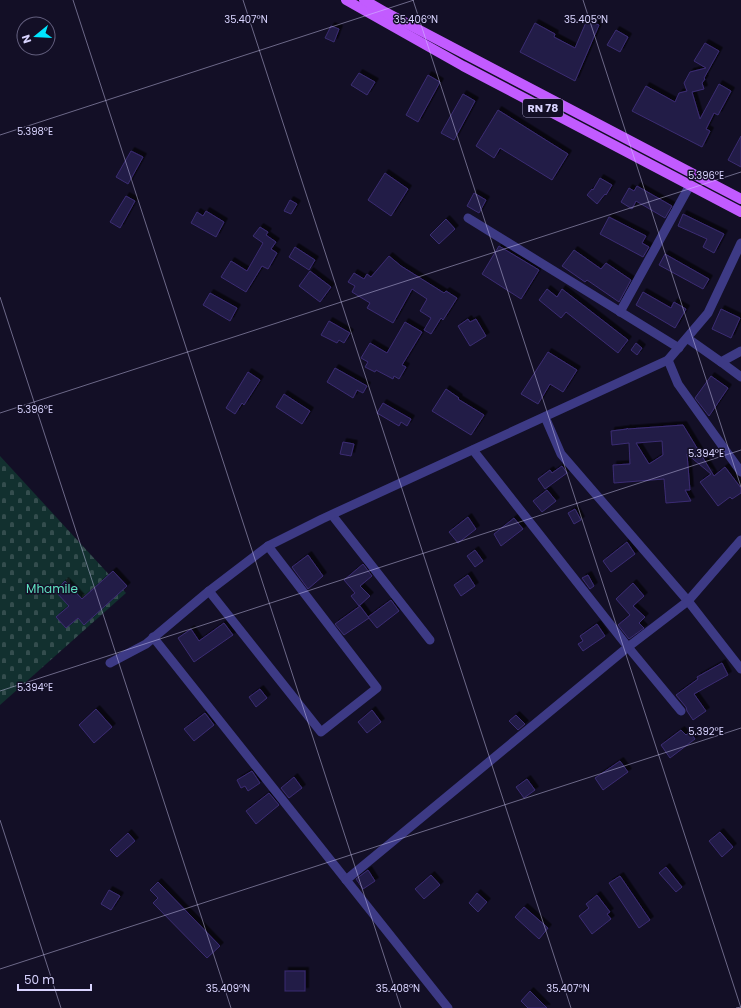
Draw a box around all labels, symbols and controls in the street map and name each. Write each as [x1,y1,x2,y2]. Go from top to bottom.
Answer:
text: 35.407°N [224,12,268,27]
text: 35.406°N [394,12,438,27]
text: 35.405°N [564,12,608,27]
north arrow [16,16,56,56]
text: N [18,33,35,46]
road number: RN 78 [523,99,563,117]
text: 5.398°E [17,124,53,139]
text: 5.396°E [688,168,724,183]
text: 5.396°E [17,402,53,417]
text: 5.394°E [688,446,724,461]
park label: Mhamile [26,580,78,597]
text: 5.394°E [17,680,53,695]
text: 5.392°E [688,724,724,739]
scale bar [18,966,91,992]
text: 50 m [24,971,55,988]
text: 35.409°N [206,981,250,996]
text: 35.408°N [376,981,420,996]
text: 35.407°N [546,981,590,996]

